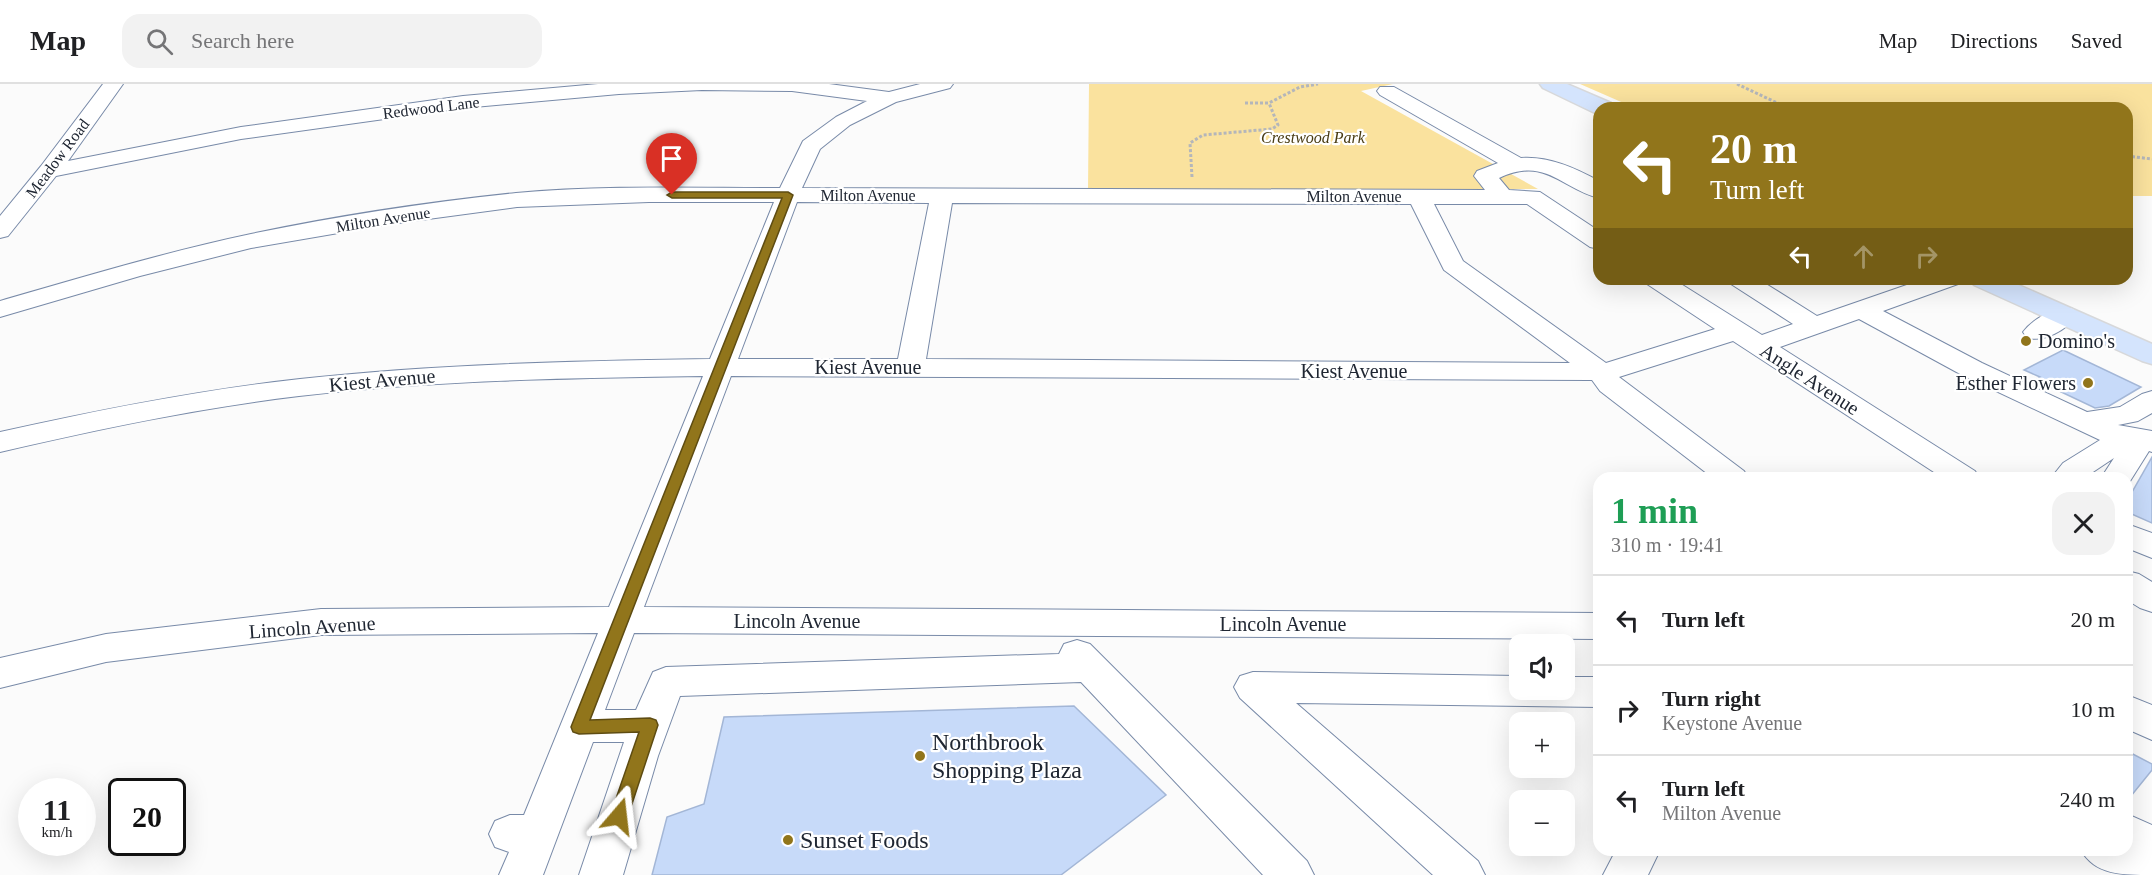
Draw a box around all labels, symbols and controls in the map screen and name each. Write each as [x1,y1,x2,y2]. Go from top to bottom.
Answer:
search box [122,14,542,68]
text: Map [30,25,86,56]
icon: search [143,25,176,58]
text: Search here [191,28,294,53]
text: Map [1879,29,1917,53]
text: Directions [1950,29,2038,53]
text: Saved [2071,29,2122,53]
street label: Redwood Lane [382,93,480,122]
street label: Meadow Road [22,116,92,201]
icon: left [1611,126,1689,204]
text: 20 m [1710,126,1798,172]
park label: Crestwood Park [1261,129,1366,146]
pin [646,133,697,195]
icon: arrive [655,142,688,175]
text: Turn left [1710,175,1804,205]
street label: Milton Avenue [820,187,916,204]
street label: Milton Avenue [1306,188,1402,205]
street label: Milton Avenue [335,204,431,235]
icon: left [1784,240,1817,273]
icon: ahead [1847,240,1880,273]
icon: right [1910,240,1943,273]
place label: Domino's [2038,330,2115,352]
marker: Domino's [2019,334,2033,348]
street label: Angle Avenue [1756,339,1864,420]
street label: Kiest Avenue [815,356,922,378]
street label: Kiest Avenue [1301,360,1408,382]
street label: Kiest Avenue [328,364,436,396]
place label: Esther Flowers [1955,372,2076,394]
marker: Esther Flowers [2081,376,2095,390]
text: 1 min [1611,491,1698,531]
button: close [2052,492,2115,555]
text: 310 m · 19:41 [1611,534,1724,556]
icon: left [1611,604,1644,637]
text: Turn left [1662,607,1745,632]
text: 20 m [2070,607,2115,632]
street label: Lincoln Avenue [734,610,861,632]
street label: Lincoln Avenue [248,612,376,642]
street label: Lincoln Avenue [1220,613,1347,635]
map controls [1509,634,1575,856]
button: sound [1509,634,1575,700]
text: Turn right [1662,686,1761,711]
icon: right [1611,694,1644,727]
text: 10 m [2070,697,2115,722]
button: + [1509,712,1575,778]
text: Keystone Avenue [1662,712,1802,734]
place label: Northbrook Shopping Plaza [932,729,1082,783]
marker: Northbrook Shopping Plaza [913,749,927,763]
text: Turn left [1662,776,1745,801]
speed limit sign: 20 [108,778,186,856]
position arrow [587,784,651,848]
icon: left [1611,784,1644,817]
text: 240 m [2059,787,2115,812]
button: − [1509,790,1575,856]
text: 11 [43,793,71,826]
text: Milton Avenue [1662,802,1781,824]
text: km/h [42,824,72,840]
place label: Sunset Foods [800,827,929,853]
marker: Sunset Foods [781,833,795,847]

